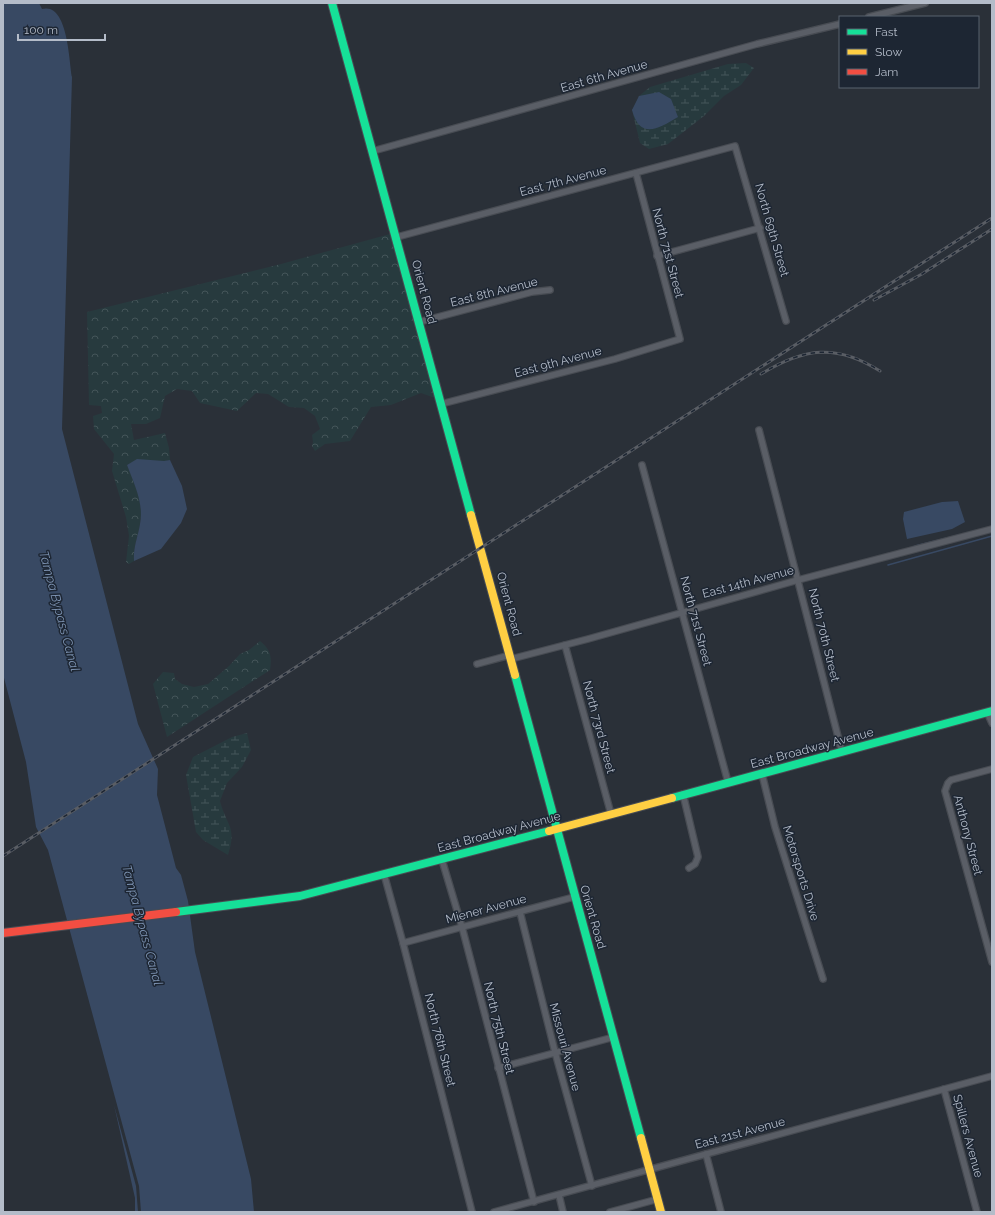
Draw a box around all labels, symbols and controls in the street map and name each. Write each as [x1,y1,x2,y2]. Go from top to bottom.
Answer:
scale bar [18,16,105,42]
legend [839,16,979,88]
text: 100 m [24,23,58,37]
text: Fast [875,25,898,39]
text: Slow [875,45,902,59]
street label: East 6th Avenue [559,57,649,95]
text: Jam [875,65,898,79]
street label: East 7th Avenue [518,163,608,199]
street label: North 69th Street [752,182,792,278]
street label: North 71st Street [649,207,687,299]
street label: Orient Road [409,258,439,326]
street label: East 8th Avenue [449,274,539,310]
street label: East 9th Avenue [513,344,603,380]
water label: Tampa Bypass Canal [36,549,83,674]
street label: East 14th Avenue [701,563,795,601]
street label: Orient Road [494,570,524,638]
street label: North 71st Street [677,575,715,667]
street label: North 70th Street [806,587,842,683]
street label: North 73rd Street [580,679,618,775]
street label: East Broadway Avenue [749,725,875,771]
street label: Anthony Street [951,793,985,877]
street label: East Broadway Avenue [436,809,562,855]
street label: Motorsports Drive [780,824,822,922]
water label: Tampa Bypass Canal [119,863,166,988]
street label: Orient Road [577,884,609,950]
street label: Miener Avenue [444,892,528,926]
street label: North 75th Street [481,980,517,1076]
street label: North 76th Street [422,992,458,1088]
street label: Missouri Avenue [547,1001,583,1093]
street label: Spillers Avenue [950,1093,986,1179]
street label: East 21st Avenue [693,1114,787,1152]

